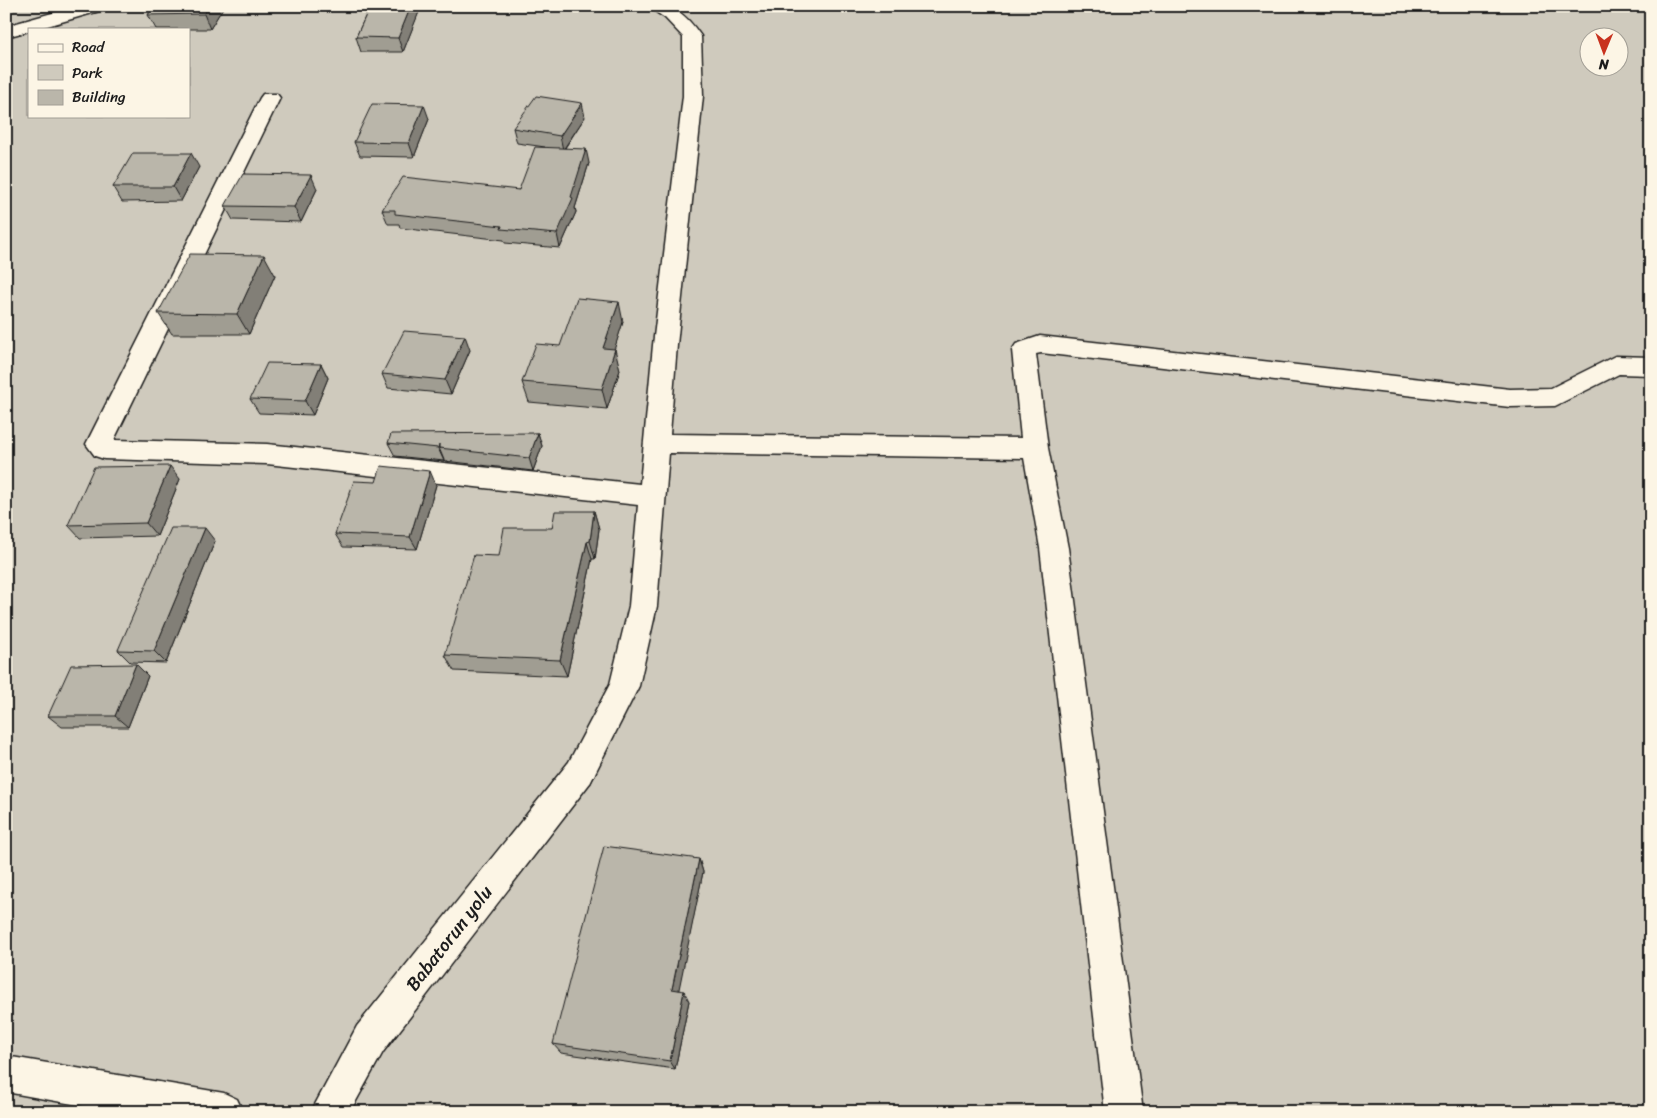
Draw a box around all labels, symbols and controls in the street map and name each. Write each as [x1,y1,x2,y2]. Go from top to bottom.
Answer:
legend [28,28,190,118]
north arrow [1580,28,1630,78]
text: Road [72,34,105,60]
text: N [1598,52,1610,77]
text: Park [72,60,103,86]
text: Building [72,84,126,110]
street label: Babatorun yolu [397,878,501,998]

